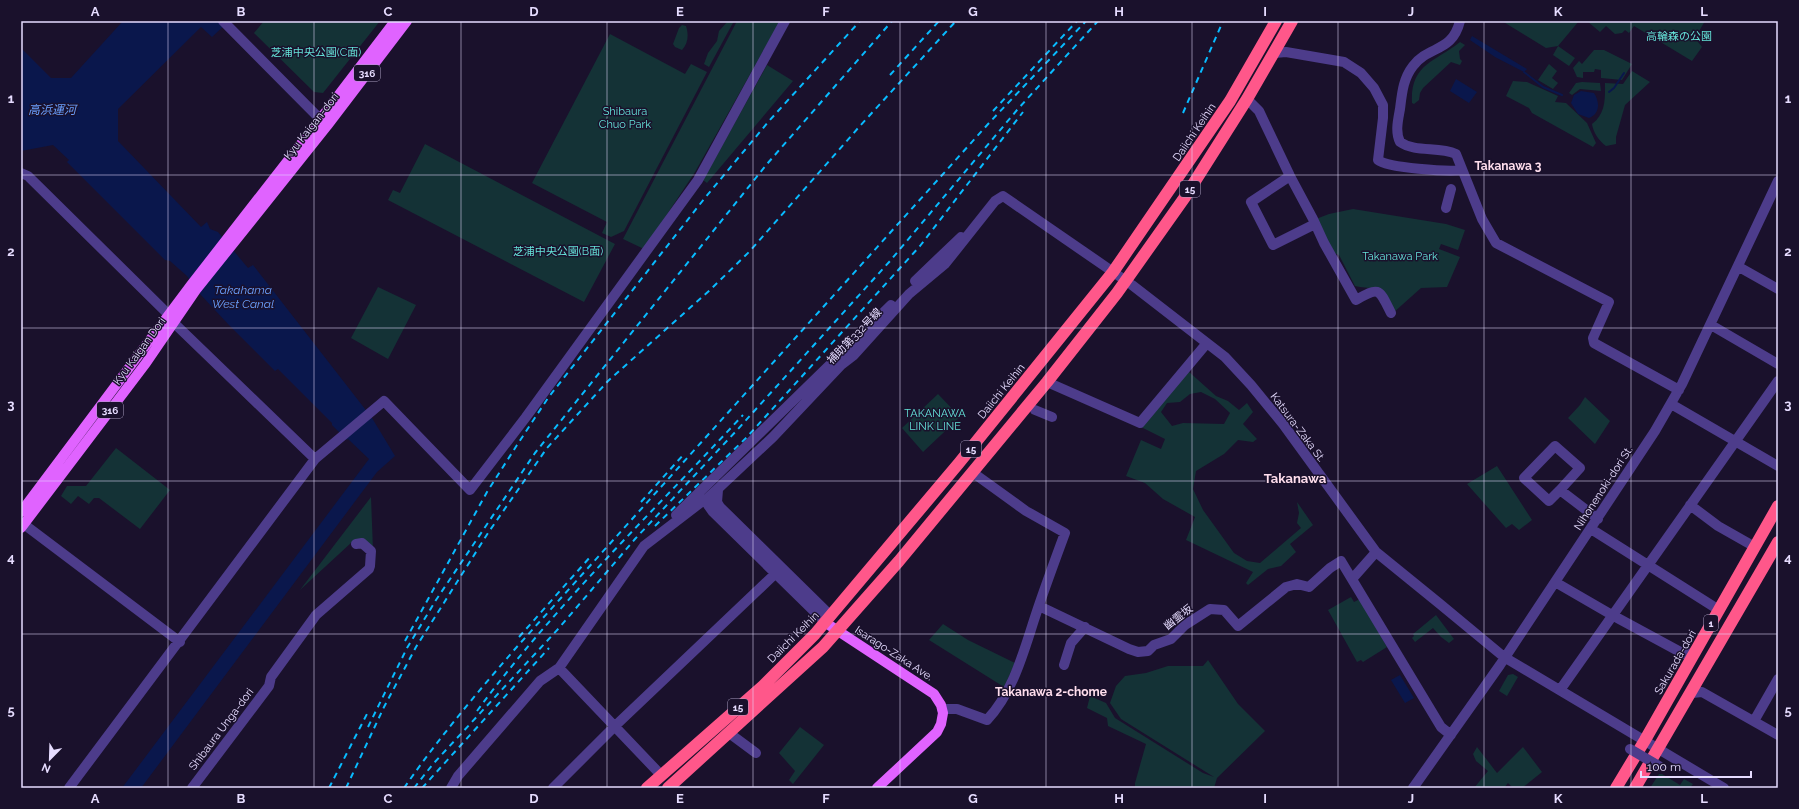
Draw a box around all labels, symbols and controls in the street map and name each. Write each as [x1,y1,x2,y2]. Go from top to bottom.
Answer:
text: A [91,4,100,19]
text: B [237,4,246,19]
text: C [384,4,393,19]
text: D [529,4,539,19]
text: E [676,4,684,19]
text: F [822,4,830,19]
text: G [968,4,978,19]
text: H [1114,4,1124,19]
text: I [1263,4,1267,19]
text: J [1408,4,1414,19]
text: K [1554,4,1563,19]
text: L [1700,4,1708,19]
park label: 高輪森の公園 [1646,30,1712,43]
park label: 芝浦中央公園(C面) [271,46,361,59]
road number: 316 [354,65,380,81]
street label: Kyu Kaigan-dori [281,90,341,162]
text: 1 [8,91,15,106]
text: 1 [1785,91,1792,106]
street label: Daiichi Keihin [1170,101,1219,164]
water label: 高浜運河 [28,103,78,117]
park label: Shibaura Chuo Park [599,105,651,131]
district label: Takanawa 3 [1474,159,1542,173]
road number: 15 [1180,181,1200,197]
text: 2 [7,244,15,259]
text: 2 [1784,244,1792,259]
park label: 芝浦中央公園(B面) [513,245,603,258]
park label: Takanawa Park [1362,250,1438,263]
water label: Takahama West Canal [212,283,274,311]
street label: 補助第332号線 [825,306,884,367]
street label: Kyu Kaigan Dori [111,315,168,388]
street label: Daiichi Keihin [975,361,1028,421]
street label: Katsura-Zaka St. [1267,390,1328,464]
text: 3 [7,397,15,412]
text: 3 [1784,397,1792,412]
road number: 316 [97,402,123,418]
park label: TAKANAWA LINK LINE [904,407,966,433]
road number: 15 [961,441,981,457]
street label: Nihonenoki-dori St. [1571,444,1635,533]
district label: Takanawa [1264,471,1327,486]
text: 4 [7,550,15,565]
text: 4 [1784,550,1792,565]
street label: 幽霊坂 [1161,602,1195,633]
street label: Daiichi Keihin [765,609,822,666]
road number: 1 [1704,615,1718,631]
street label: Isarago-Zaka Ave. [852,623,935,683]
street label: Sakurada-dori [1652,628,1699,697]
district label: Takanawa 2-chome [995,685,1107,699]
street label: Shibaura Unga-dori [186,686,256,773]
road number: 15 [728,699,748,715]
text: 5 [7,703,15,718]
text: 5 [1784,703,1792,718]
north arrow [30,739,70,779]
scale bar [1641,753,1751,779]
text: N [40,760,53,775]
text: 100 m [1647,760,1681,774]
text: A [91,791,100,806]
text: B [237,791,246,806]
text: C [384,791,393,806]
text: D [529,791,539,806]
text: E [676,791,684,806]
text: F [822,791,830,806]
text: G [968,791,978,806]
text: H [1114,791,1124,806]
text: I [1263,791,1267,806]
text: J [1408,791,1414,806]
text: K [1554,791,1563,806]
text: L [1700,791,1708,806]

